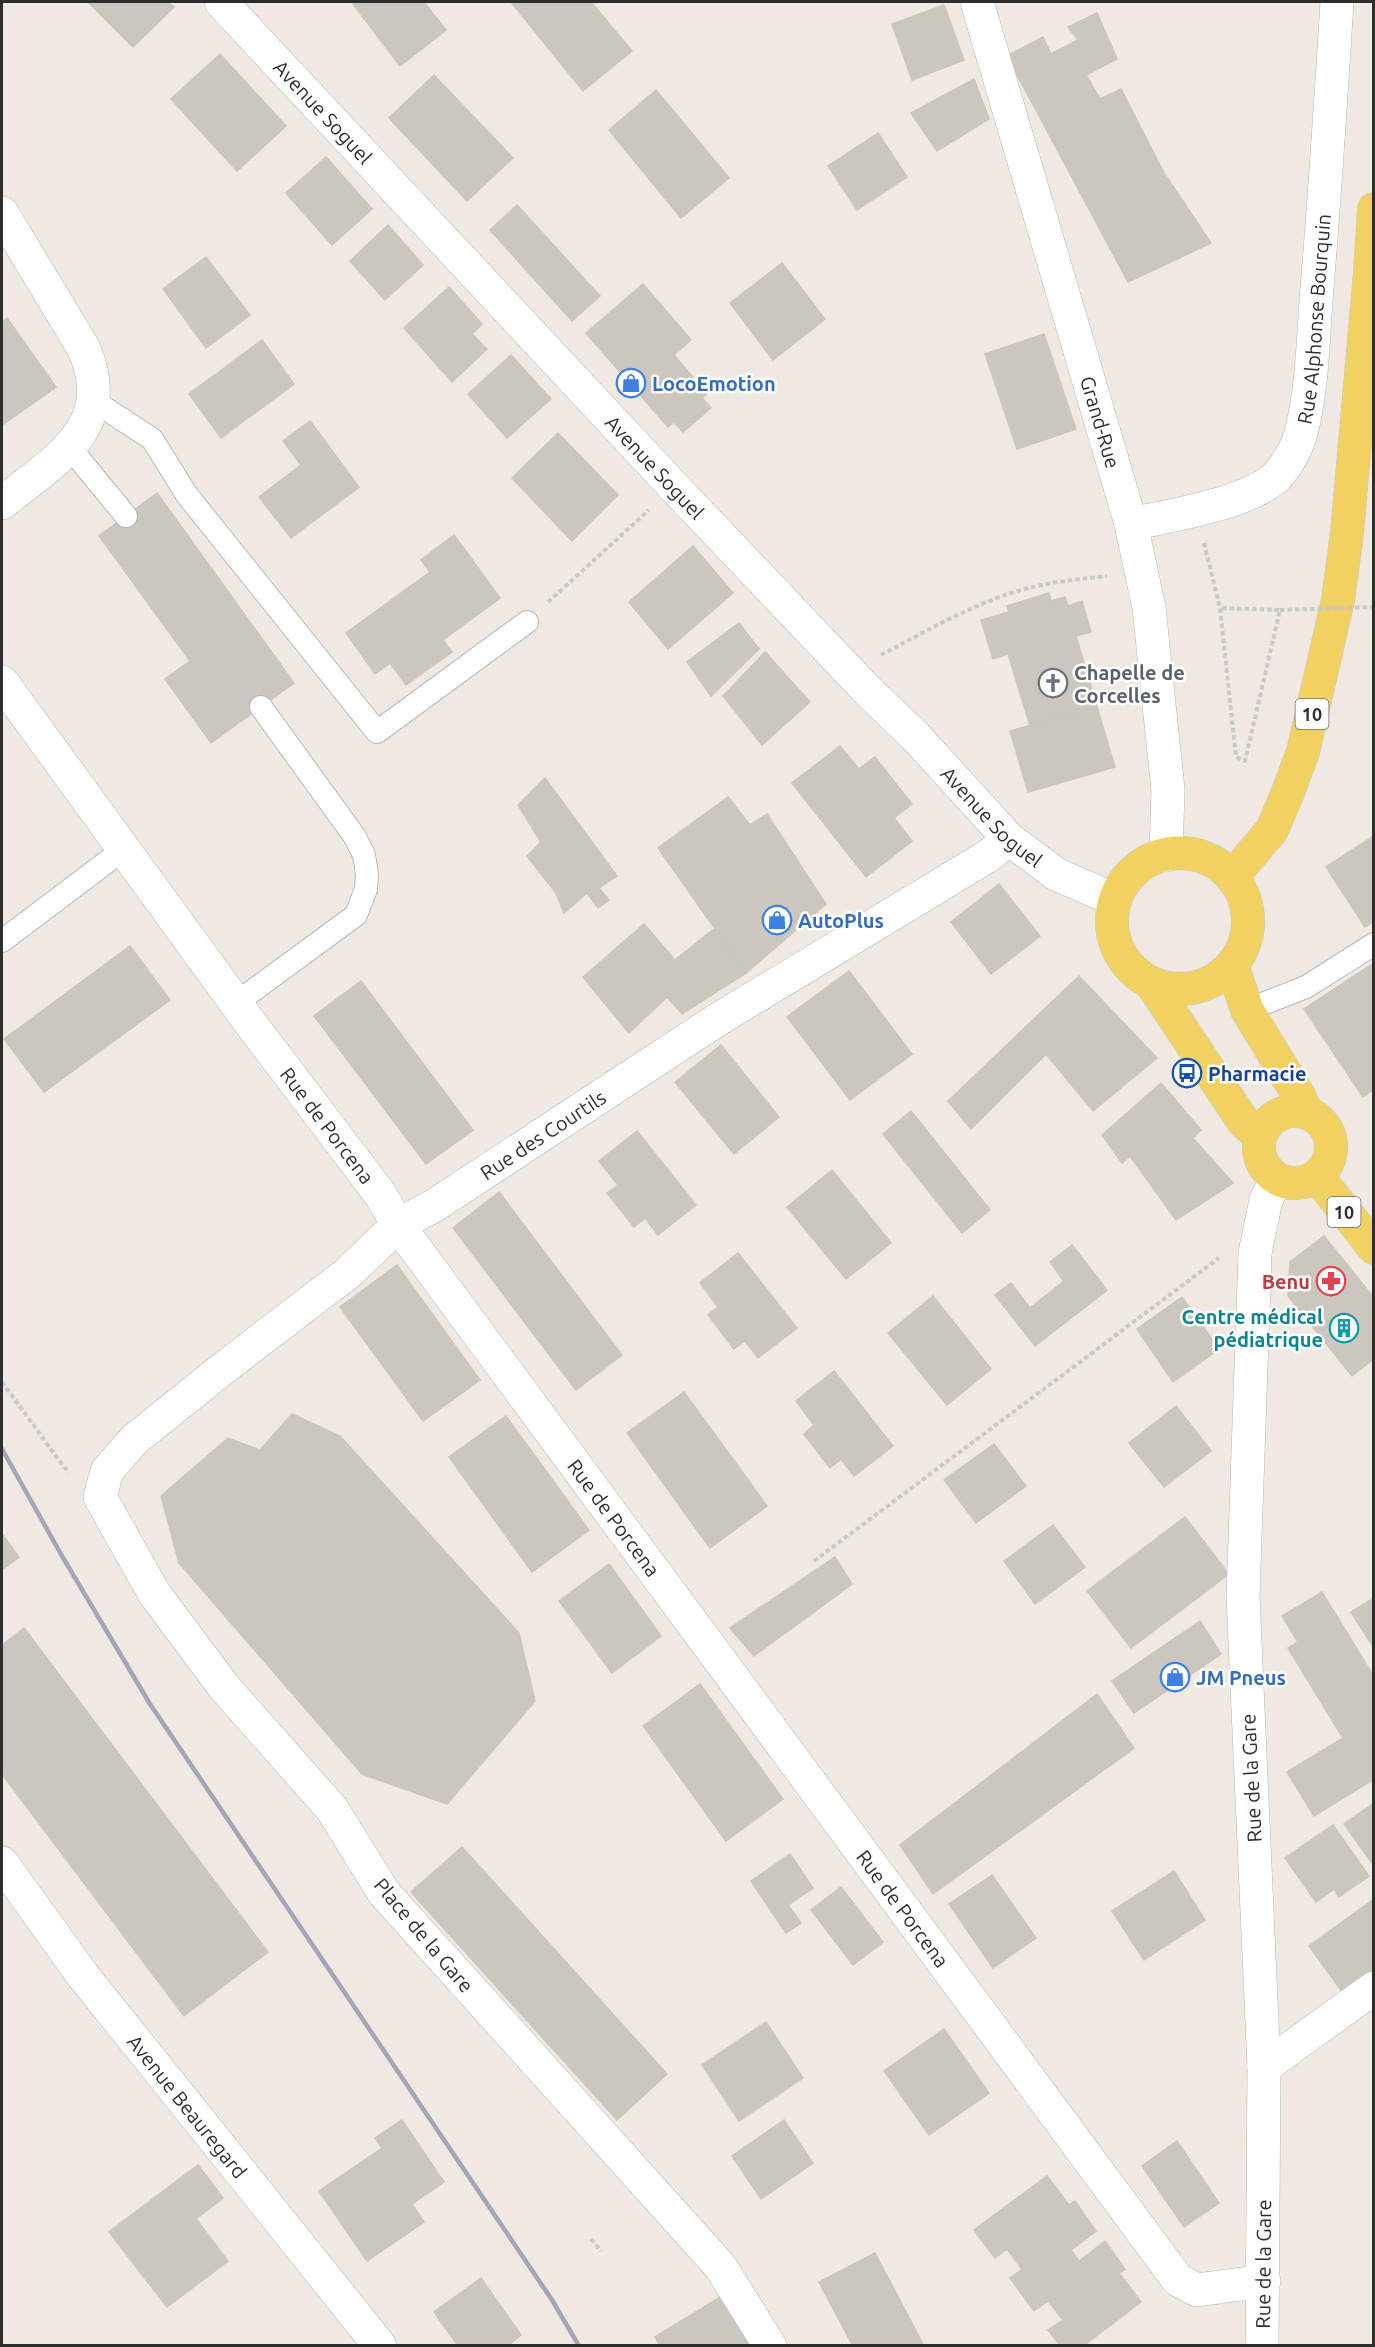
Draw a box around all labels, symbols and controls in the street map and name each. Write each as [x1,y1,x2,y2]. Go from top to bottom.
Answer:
street label: Avenue Soguel [269,55,377,168]
street label: Rue Alphonse Bourquin [1292,213,1334,426]
shop icon: LocoEmotion [615,367,647,399]
place label: LocoEmotion [652,372,776,395]
street label: Grand-Rue [1076,373,1125,471]
street label: Avenue Soguel [601,410,709,523]
place label: Chapelle de Corcelles [1074,661,1185,707]
church icon: Chapelle de Corcelles [1037,667,1069,699]
road number: 10 [1296,699,1328,729]
street label: Avenue Soguel [937,761,1047,872]
shop icon: AutoPlus [761,904,793,936]
place label: AutoPlus [798,909,884,932]
bus stop icon: Pharmacie [1171,1057,1203,1089]
street label: Rue de Porcena [276,1062,379,1188]
place label: Pharmacie [1208,1062,1306,1085]
street label: Rue des Courtils [476,1085,610,1184]
road number: 10 [1328,1197,1360,1227]
pharmacy icon: Benu [1315,1265,1347,1297]
place label: Benu [1262,1270,1310,1293]
place label: Centre médical pédiatrique [1182,1305,1323,1351]
building icon: Centre médical pédiatrique [1328,1312,1360,1344]
street label: Rue de Porcena [563,1454,665,1581]
shop icon: JM Pneus [1159,1661,1191,1693]
place label: JM Pneus [1196,1666,1286,1689]
street label: Rue de la Gare [1236,1713,1266,1843]
street label: Rue de Porcena [852,1845,954,1971]
street label: Place de la Gare [370,1873,478,1997]
street label: Avenue Beauregard [123,2030,252,2182]
street label: Rue de la Gare [1251,2199,1275,2329]

